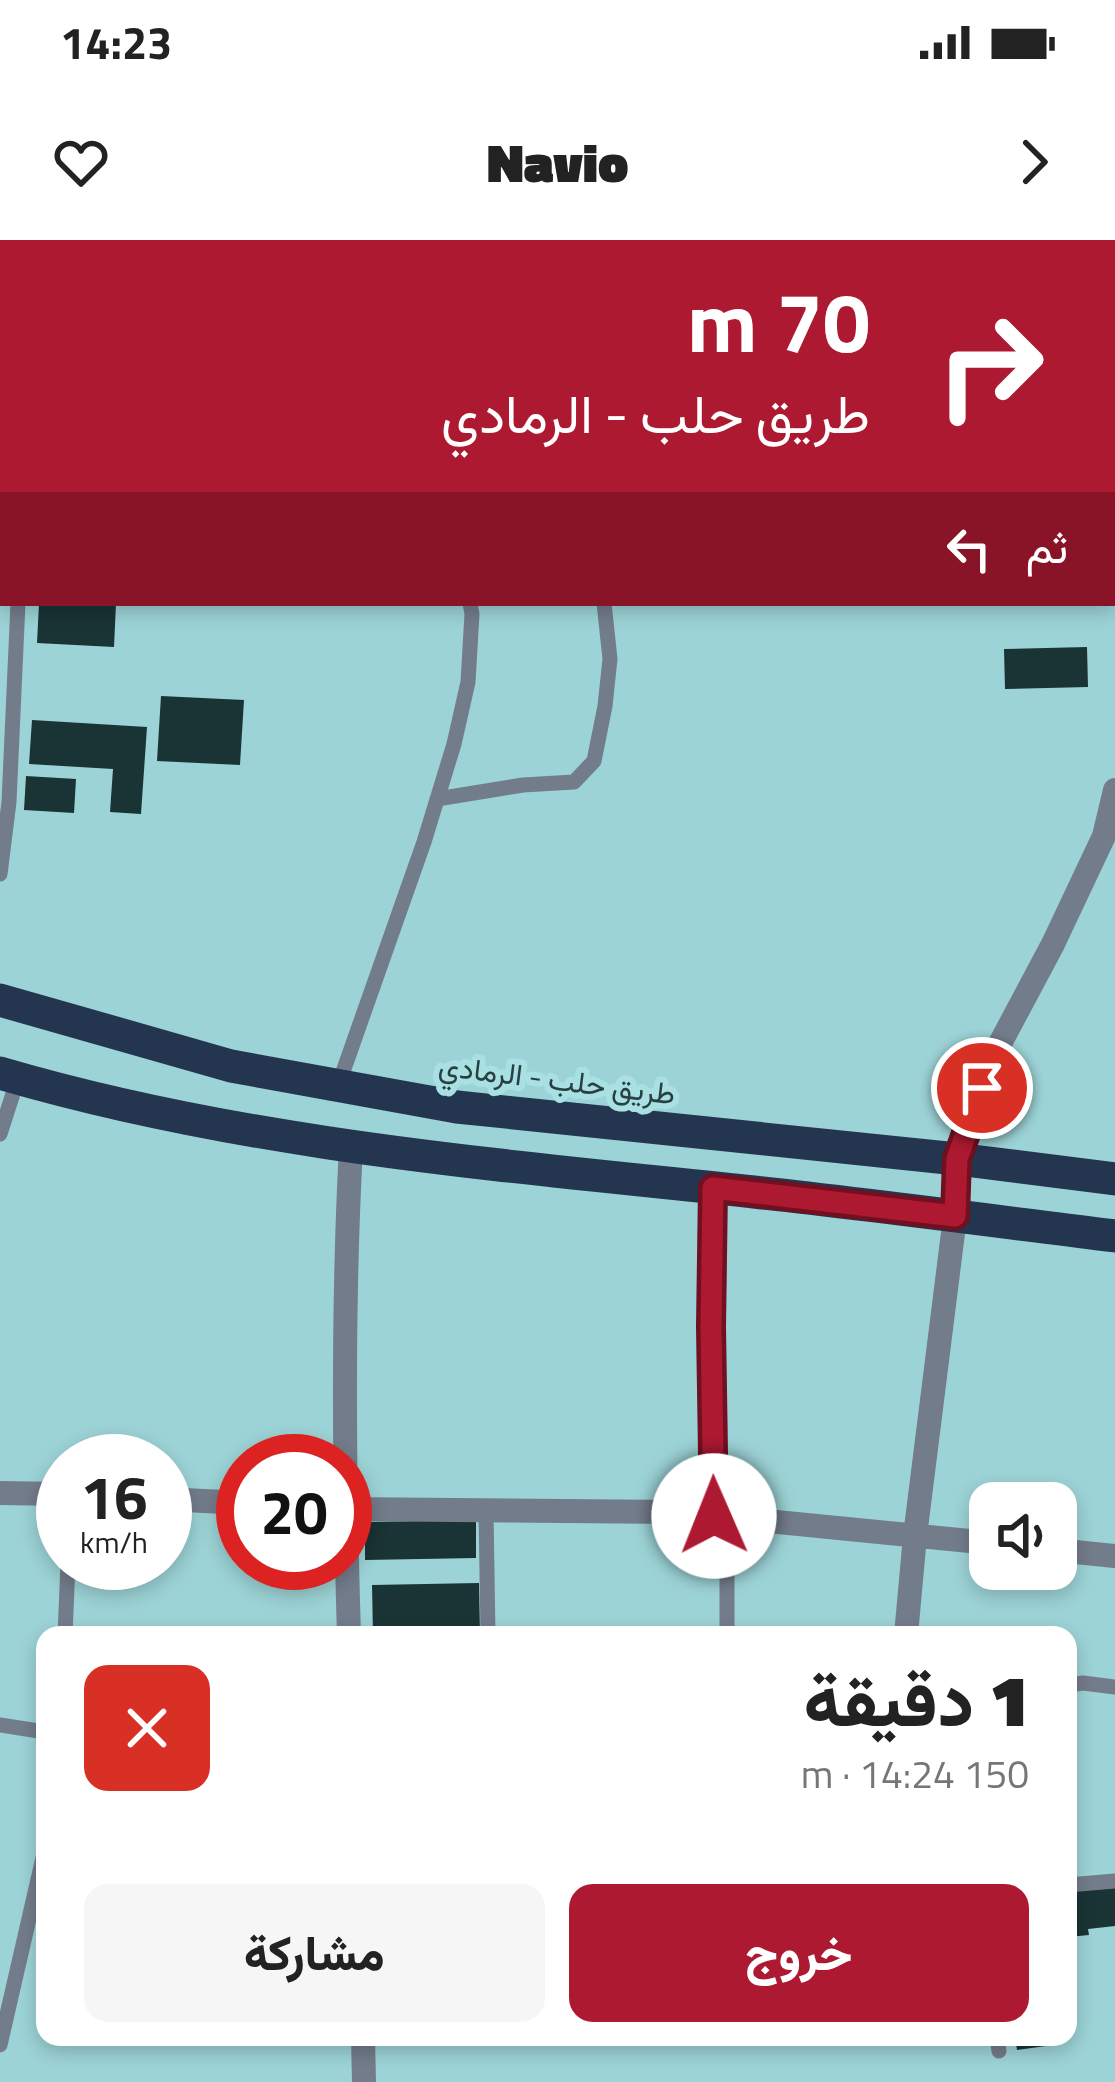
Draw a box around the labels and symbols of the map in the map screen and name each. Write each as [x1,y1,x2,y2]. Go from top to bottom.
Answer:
pin [931,1037,1033,1139]
street label: طريق حلب - الرمادي [436,1042,678,1118]
speed limit sign: 20 [216,1434,372,1590]
position arrow [651,1453,777,1579]

